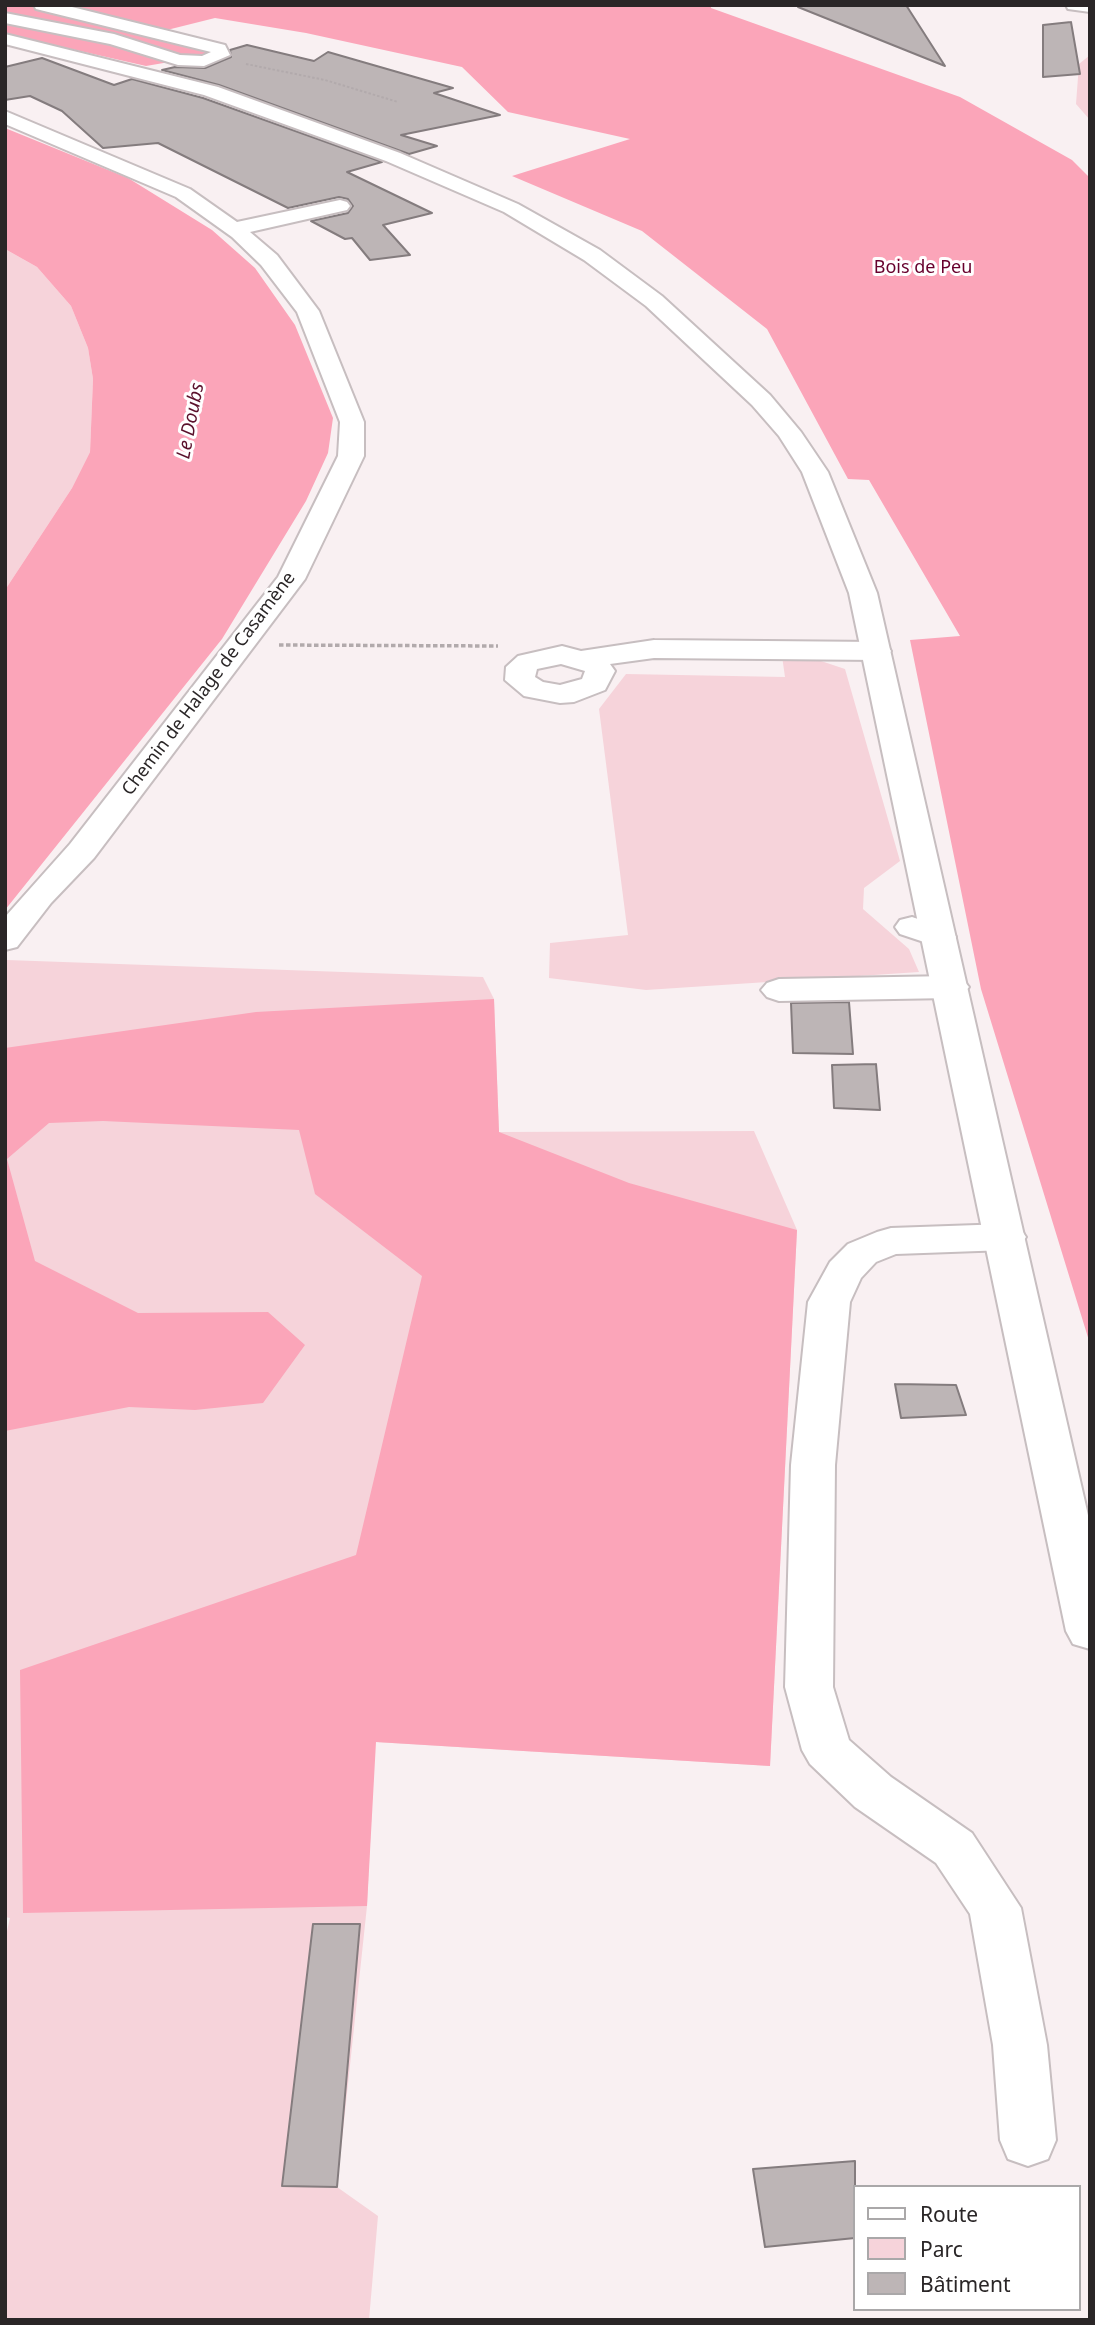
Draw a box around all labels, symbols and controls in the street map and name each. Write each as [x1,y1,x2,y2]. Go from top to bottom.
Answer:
park label: Bois de Peu [874,257,972,279]
water label: Le Doubs [172,381,210,461]
street label: Chemin de Halage de Casamène [118,568,300,800]
legend [853,2185,1081,2311]
text: Route [920,2200,978,2228]
text: Parc [920,2235,963,2263]
text: Bâtiment [920,2270,1010,2298]

